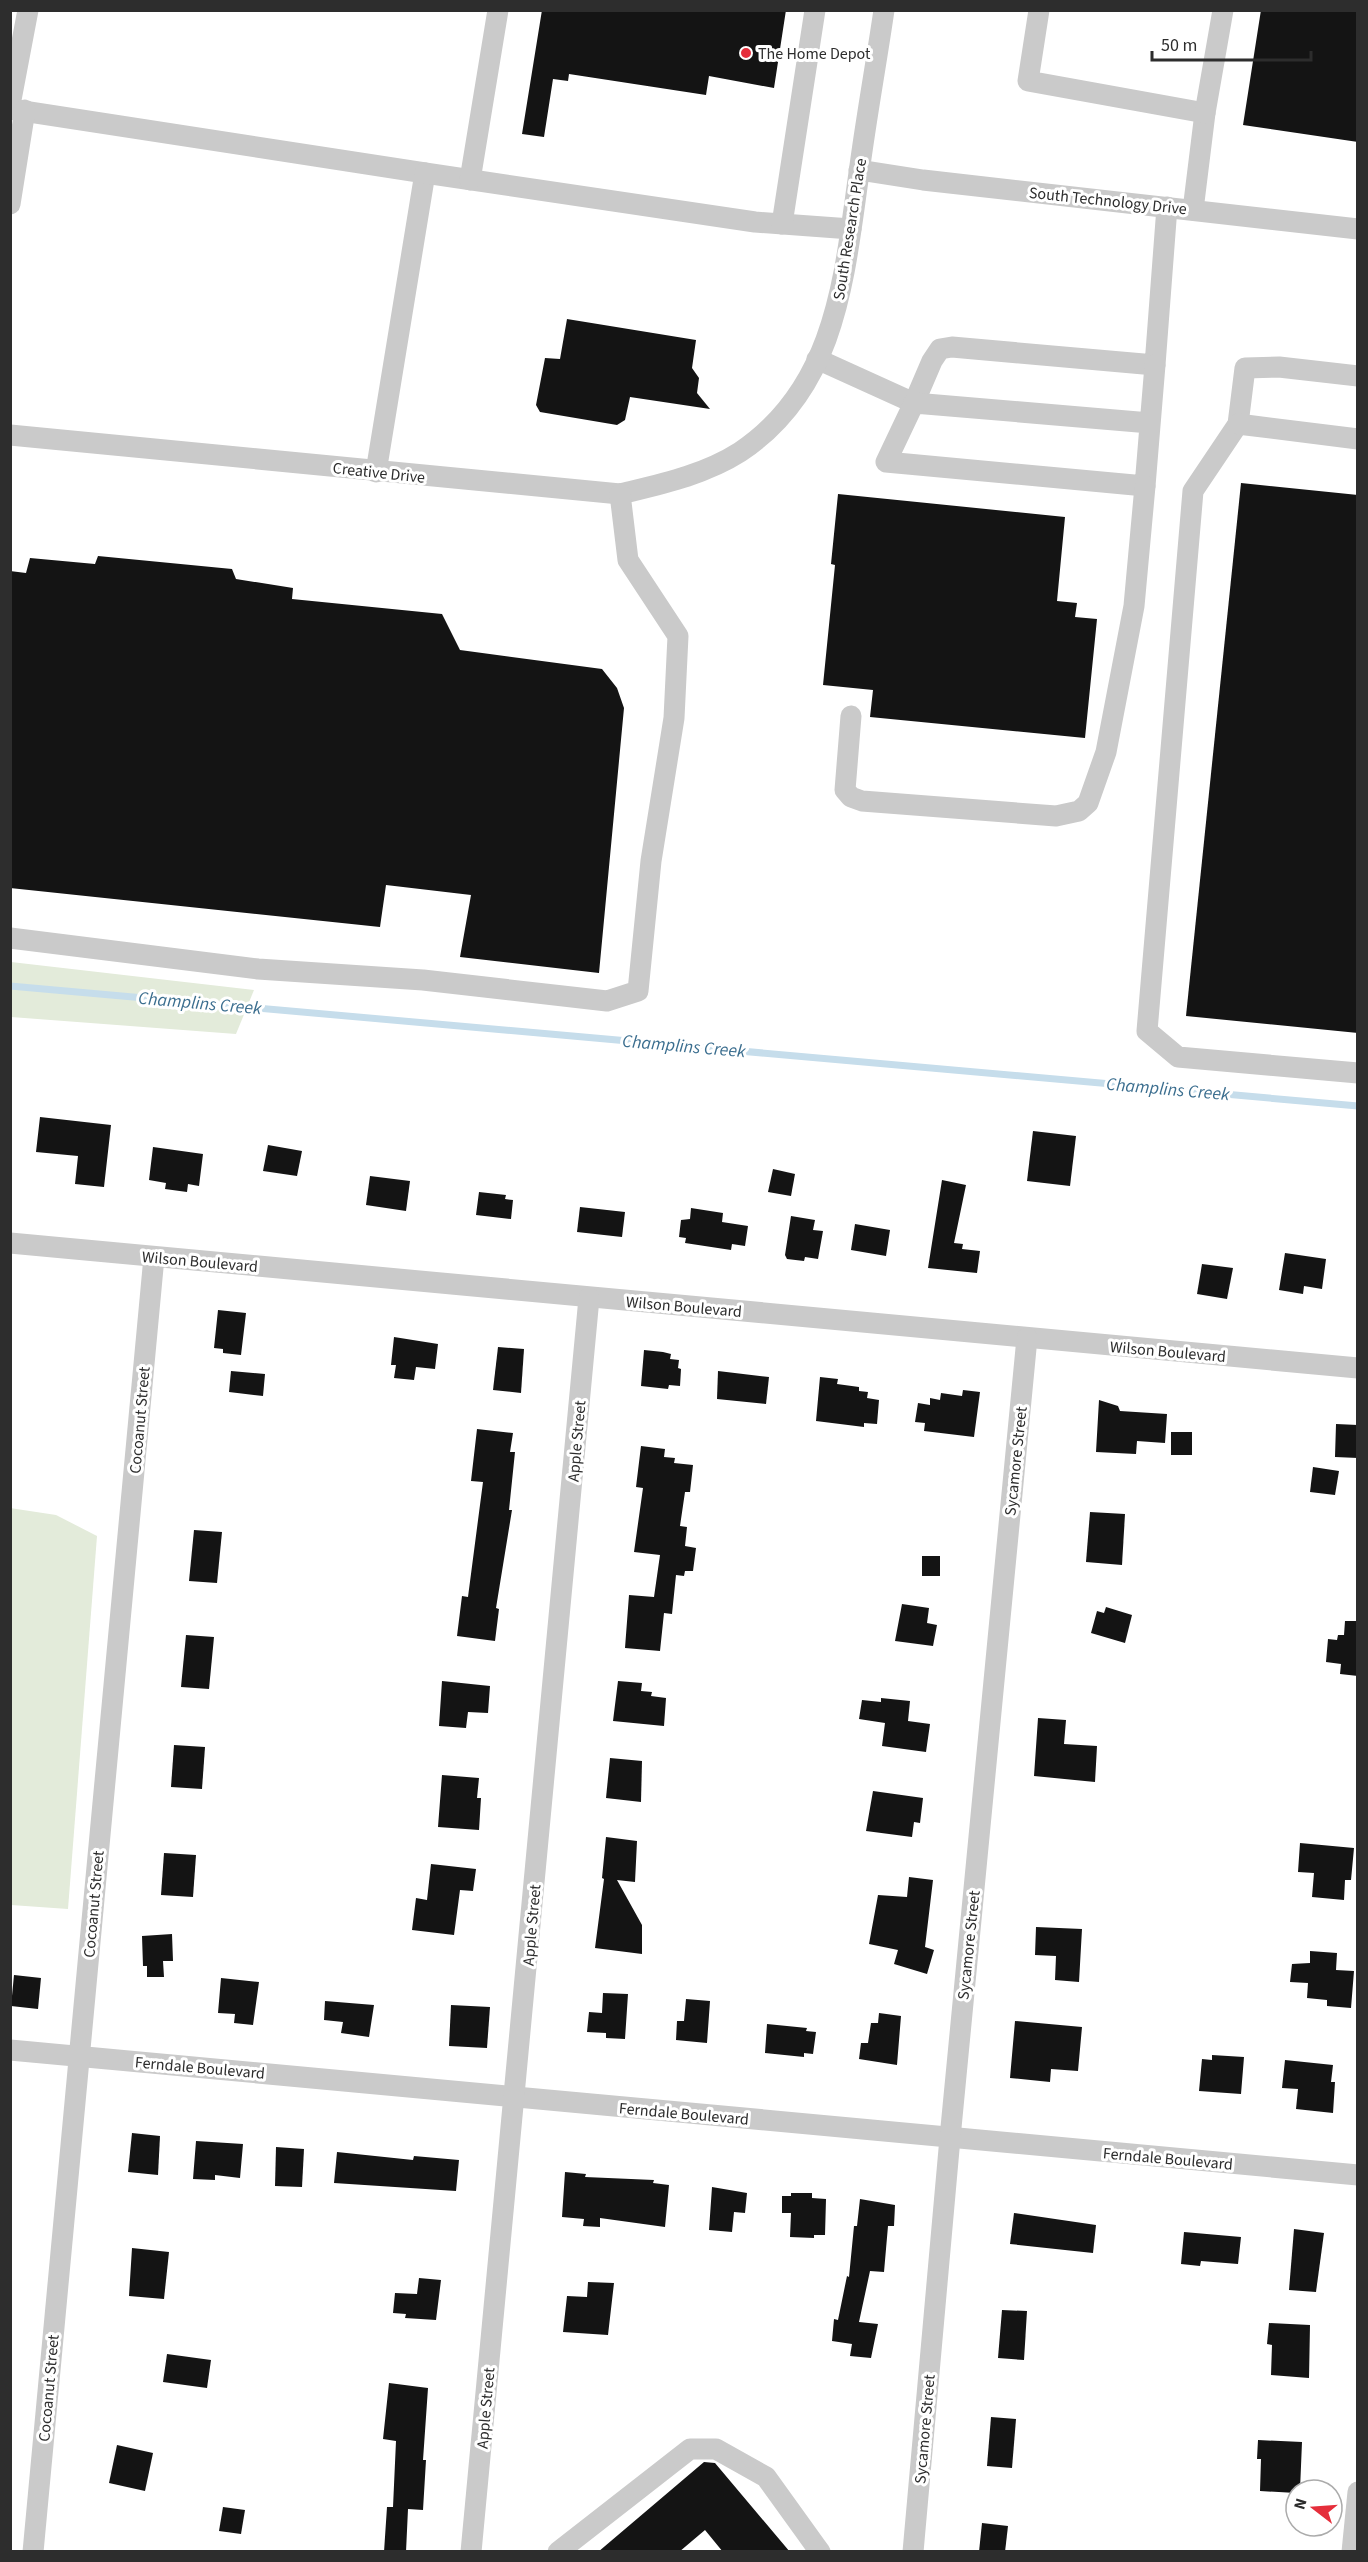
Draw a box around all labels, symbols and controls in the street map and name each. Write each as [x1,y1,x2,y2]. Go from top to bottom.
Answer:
scale bar [1152,24,1311,62]
text: 50 m [1161,33,1197,58]
place label: The Home Depot [758,43,871,65]
marker: The Home Depot [739,46,753,60]
street label: South Research Place [828,157,872,302]
street label: South Technology Drive [1028,182,1188,220]
street label: Creative Drive [332,457,426,489]
water label: Champlins Creek [137,986,263,1021]
water label: Champlins Creek [621,1029,747,1064]
water label: Champlins Creek [1105,1072,1231,1107]
street label: Wilson Boulevard [141,1246,259,1278]
street label: Wilson Boulevard [625,1291,743,1323]
street label: Wilson Boulevard [1109,1336,1227,1368]
street label: Cocoanut Street [124,1365,156,1475]
street label: Apple Street [562,1399,592,1483]
street label: Sycamore Street [999,1405,1033,1517]
street label: Cocoanut Street [78,1849,110,1959]
street label: Apple Street [517,1883,547,1967]
street label: Sycamore Street [952,1889,986,2001]
street label: Ferndale Boulevard [134,2051,266,2085]
street label: Ferndale Boulevard [618,2097,750,2131]
street label: Ferndale Boulevard [1102,2142,1234,2176]
street label: Cocoanut Street [33,2333,65,2443]
street label: Apple Street [471,2366,501,2450]
street label: Sycamore Street [909,2373,941,2485]
north arrow [1284,2478,1344,2538]
text: N [1289,2496,1313,2512]

